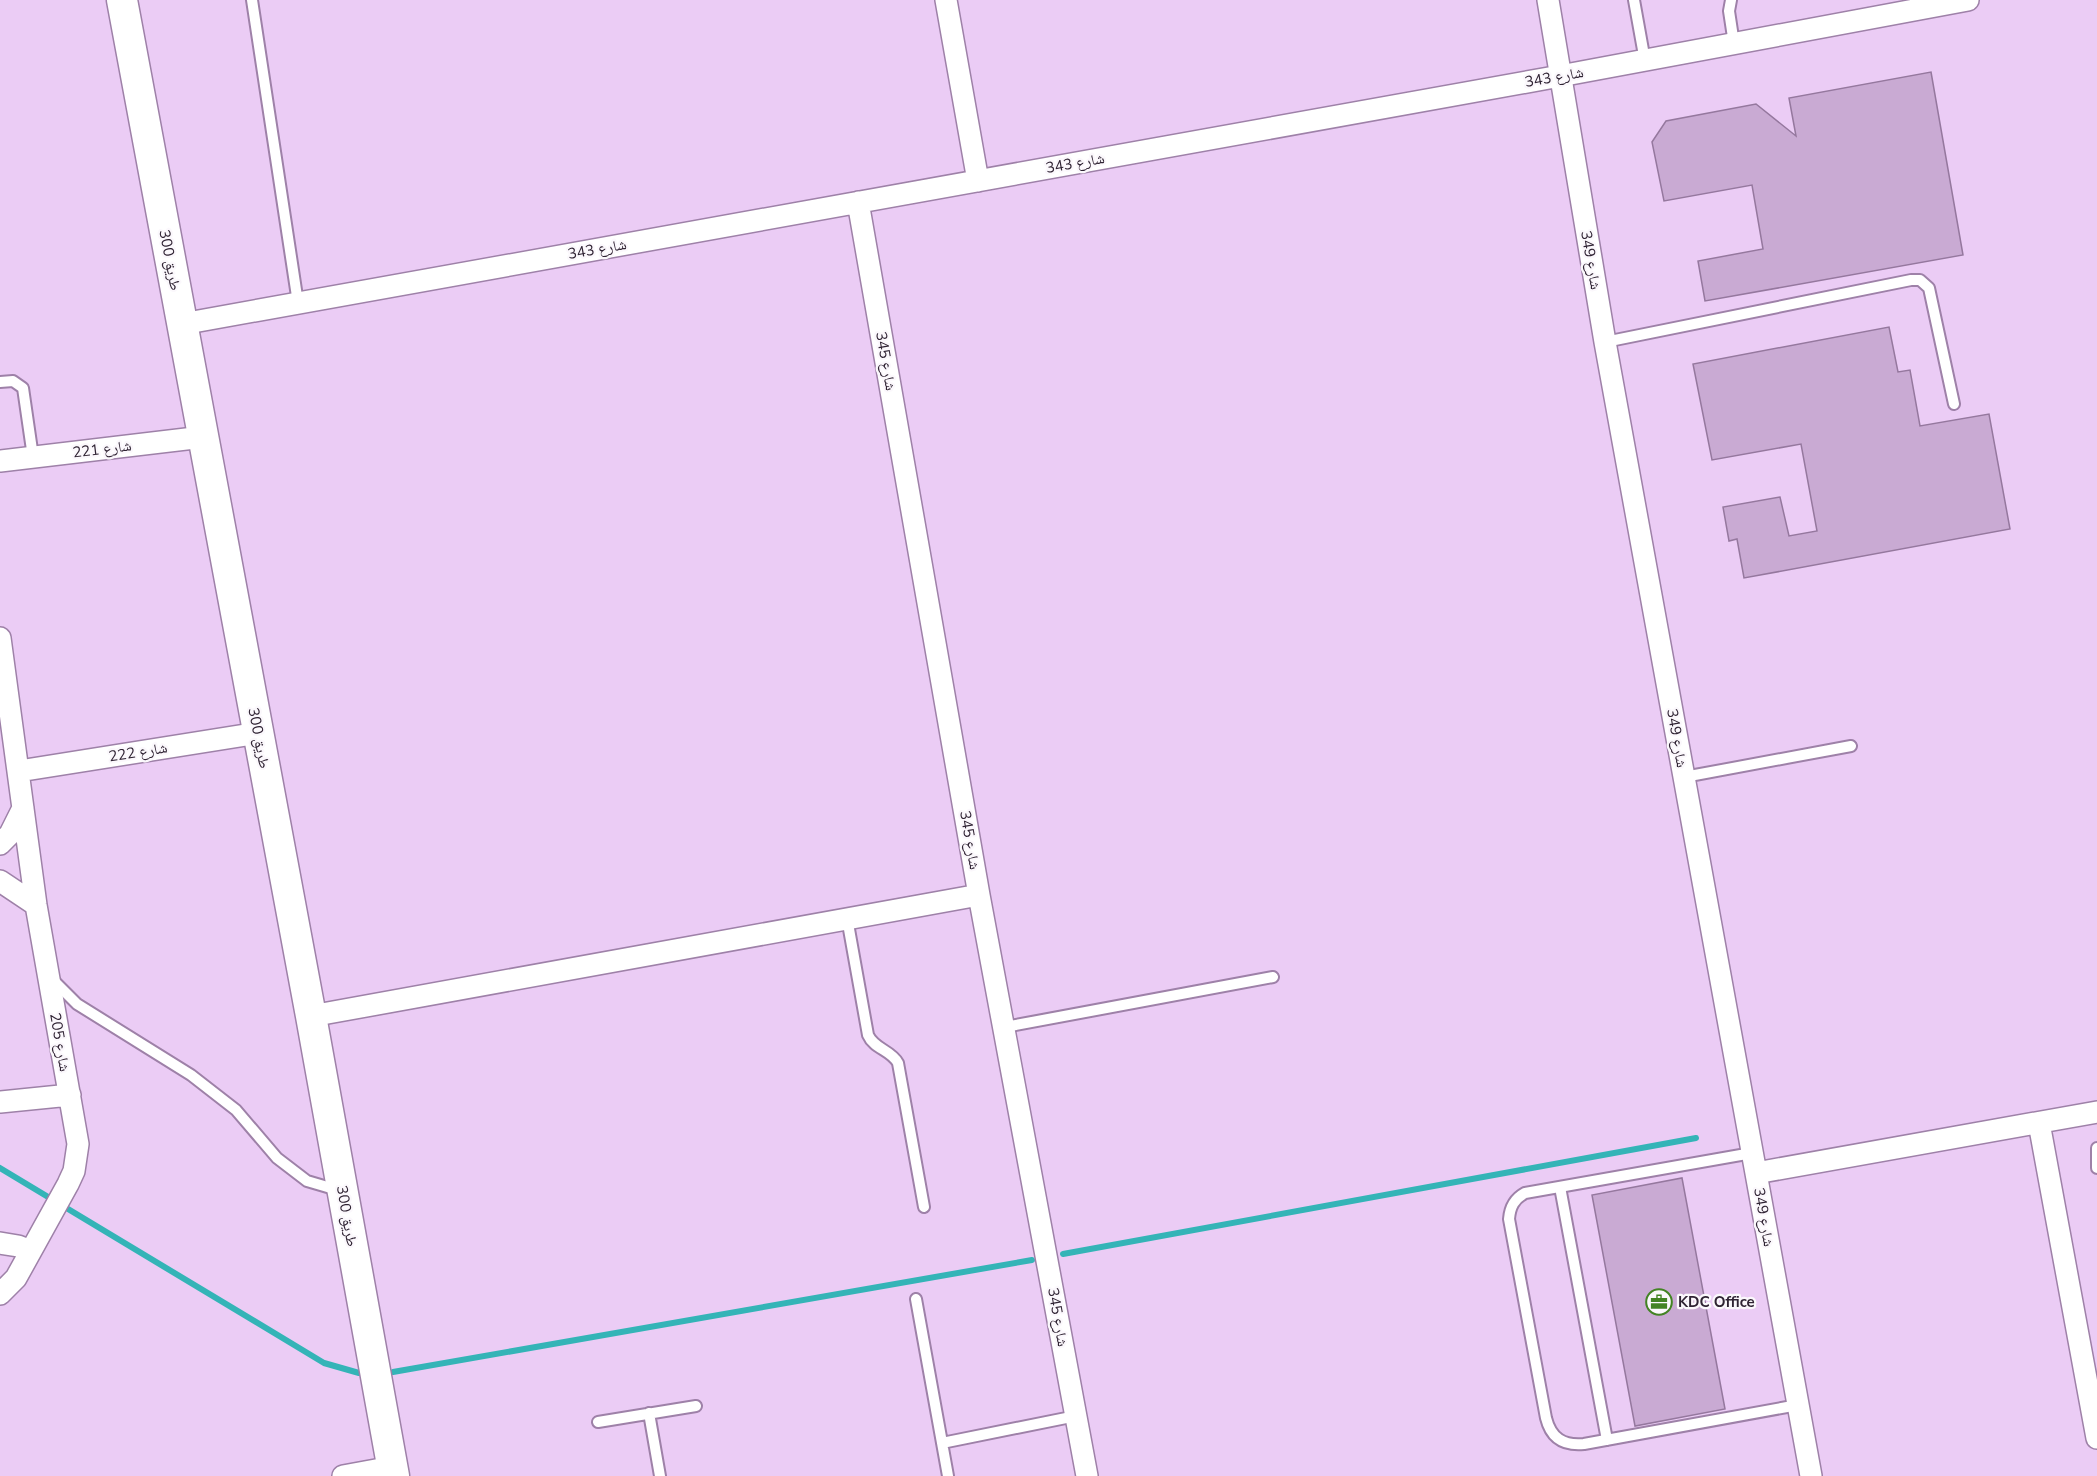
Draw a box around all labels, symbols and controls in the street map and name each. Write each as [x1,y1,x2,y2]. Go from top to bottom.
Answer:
street label: شارع 343 [1523,62,1585,92]
street label: شارع 343 [1044,148,1106,178]
street label: طريق 300 [154,228,186,292]
street label: شارع 349 [1576,229,1606,291]
street label: شارع 343 [566,234,628,264]
street label: شارع 345 [871,330,901,392]
street label: شارع 221 [71,435,133,463]
street label: طريق 300 [243,706,275,770]
street label: شارع 349 [1662,707,1692,769]
street label: شارع 222 [107,737,169,767]
street label: شارع 345 [955,809,985,871]
street label: شارع 205 [45,1011,75,1073]
street label: طريق 300 [332,1184,362,1248]
street label: شارع 349 [1749,1186,1779,1248]
street label: شارع 345 [1043,1286,1073,1348]
office icon: KDC Office [1644,1287,1674,1317]
place label: KDC Office [1678,1292,1755,1312]

